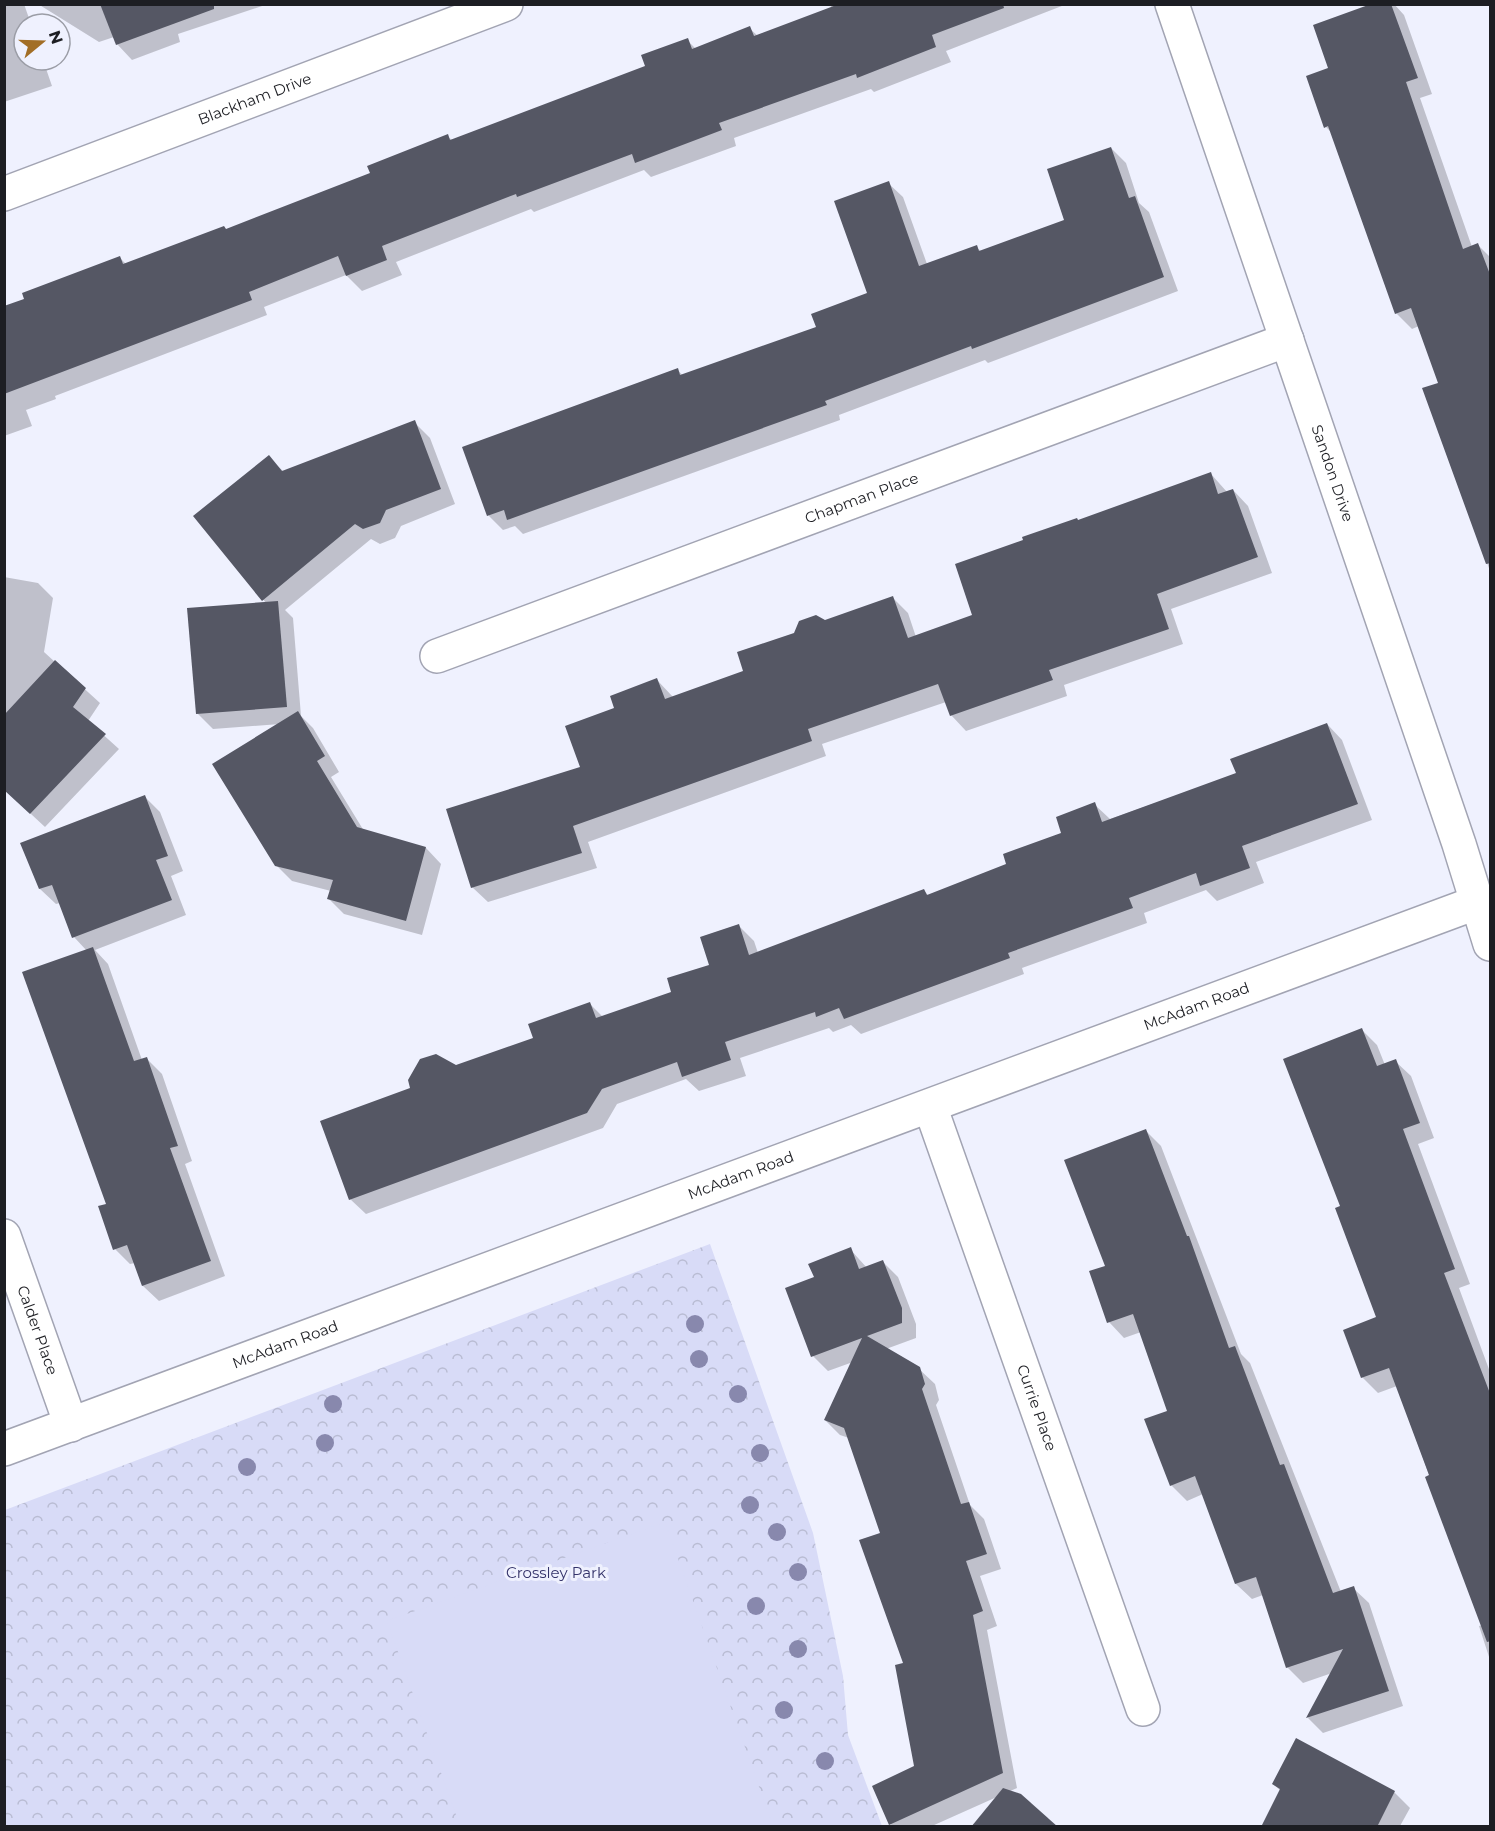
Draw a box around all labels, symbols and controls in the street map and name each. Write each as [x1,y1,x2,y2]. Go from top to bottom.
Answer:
north arrow [12,12,72,72]
text: N [45,28,67,46]
street label: Blackham Drive [195,69,314,129]
street label: Sandon Drive [1307,422,1358,524]
street label: Chapman Place [802,468,921,527]
street label: McAdam Road [1141,978,1252,1034]
street label: McAdam Road [685,1147,796,1203]
street label: Calder Place [13,1283,62,1377]
street label: McAdam Road [229,1316,341,1372]
street label: Currie Place [1013,1362,1061,1453]
park label: Crossley Park [506,1563,606,1582]

